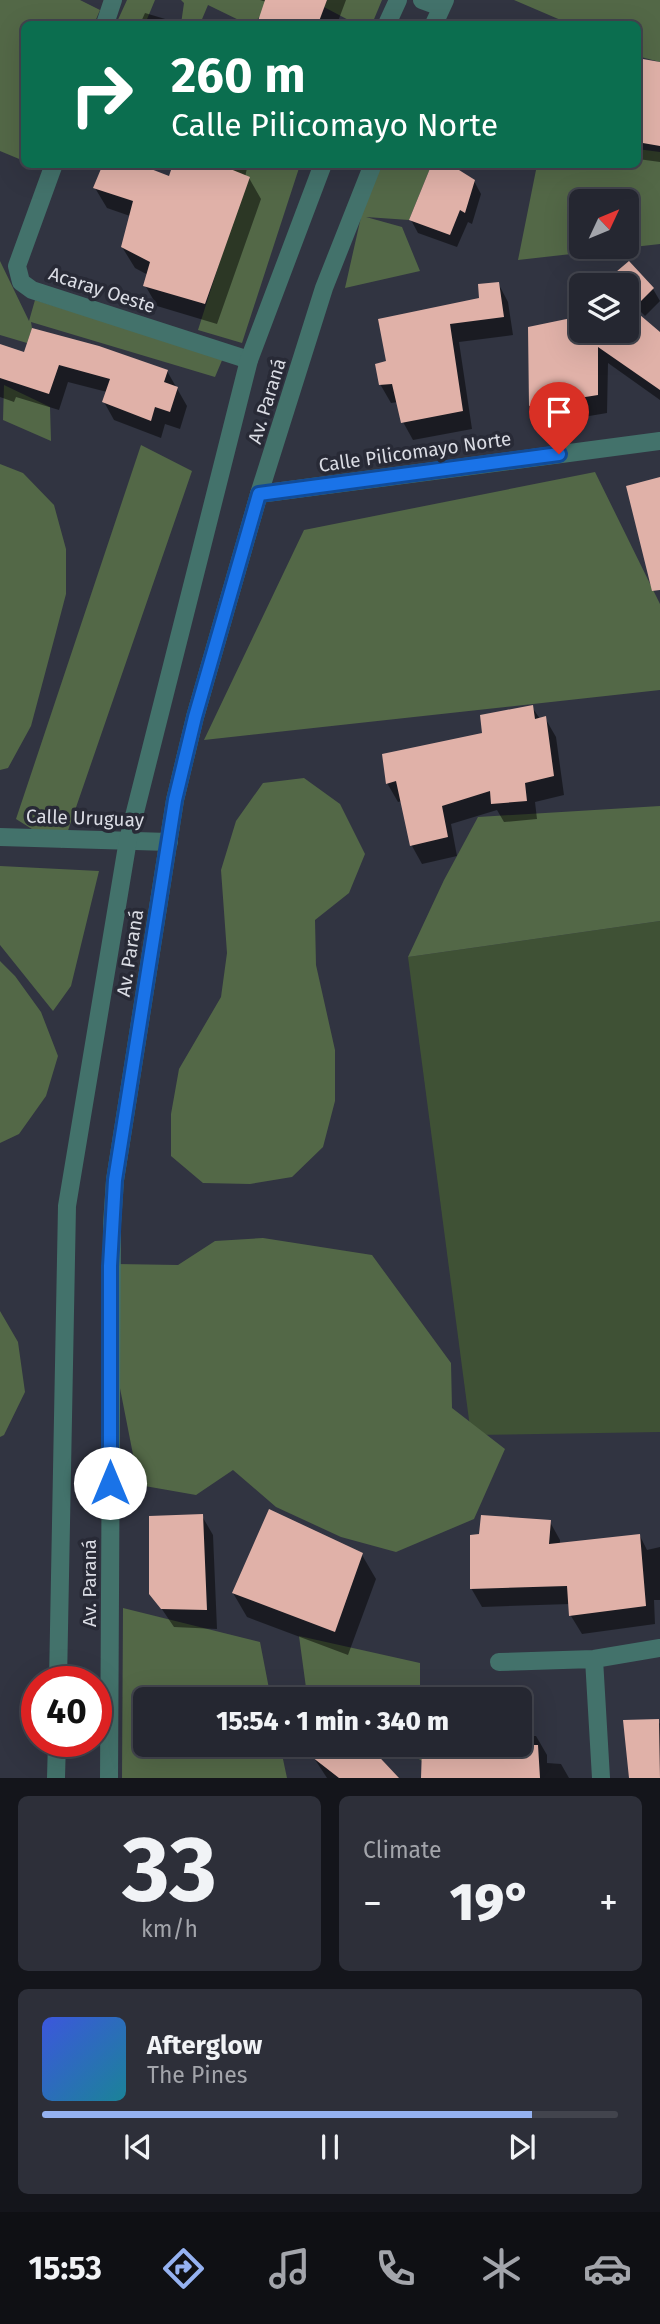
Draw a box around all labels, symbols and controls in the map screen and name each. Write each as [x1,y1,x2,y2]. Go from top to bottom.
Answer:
text: 260 m [171,46,306,105]
icon: right [56,49,147,140]
text: Calle Pilicomayo Norte [171,106,498,144]
north arrow [569,189,639,259]
map controls [569,189,639,343]
street label: Acaray Oeste [46,262,158,318]
button: layers [569,273,639,343]
street label: Av. Paraná [243,356,291,446]
pin [529,382,589,454]
icon: arrive [540,393,578,431]
street label: Calle Pilicomayo Norte [317,427,513,477]
street label: Calle Uruguay [26,804,145,832]
street label: Av. Paraná [112,908,148,998]
position arrow [73,1446,147,1520]
street label: Av. Paraná [78,1539,101,1627]
speed limit sign: 40 [21,1666,112,1757]
text: 15:54 · 1 min · 340 m [216,1706,449,1737]
text: 33 [122,1815,217,1924]
text: Climate [363,1836,442,1864]
text: 19° [450,1871,531,1934]
text: − [363,1880,382,1926]
text: + [599,1880,618,1926]
text: km/h [141,1915,198,1943]
text: Afterglow [147,2030,262,2061]
text: The Pines [147,2061,248,2089]
icon: previous [119,2128,157,2166]
icon: pause [311,2128,349,2166]
icon: next [503,2128,541,2166]
icon: directions [159,2244,208,2293]
icon: music [265,2244,314,2293]
icon: phone [371,2244,420,2293]
icon: climate [477,2244,526,2293]
icon: car [583,2244,632,2293]
text: 15:53 [28,2249,102,2287]

